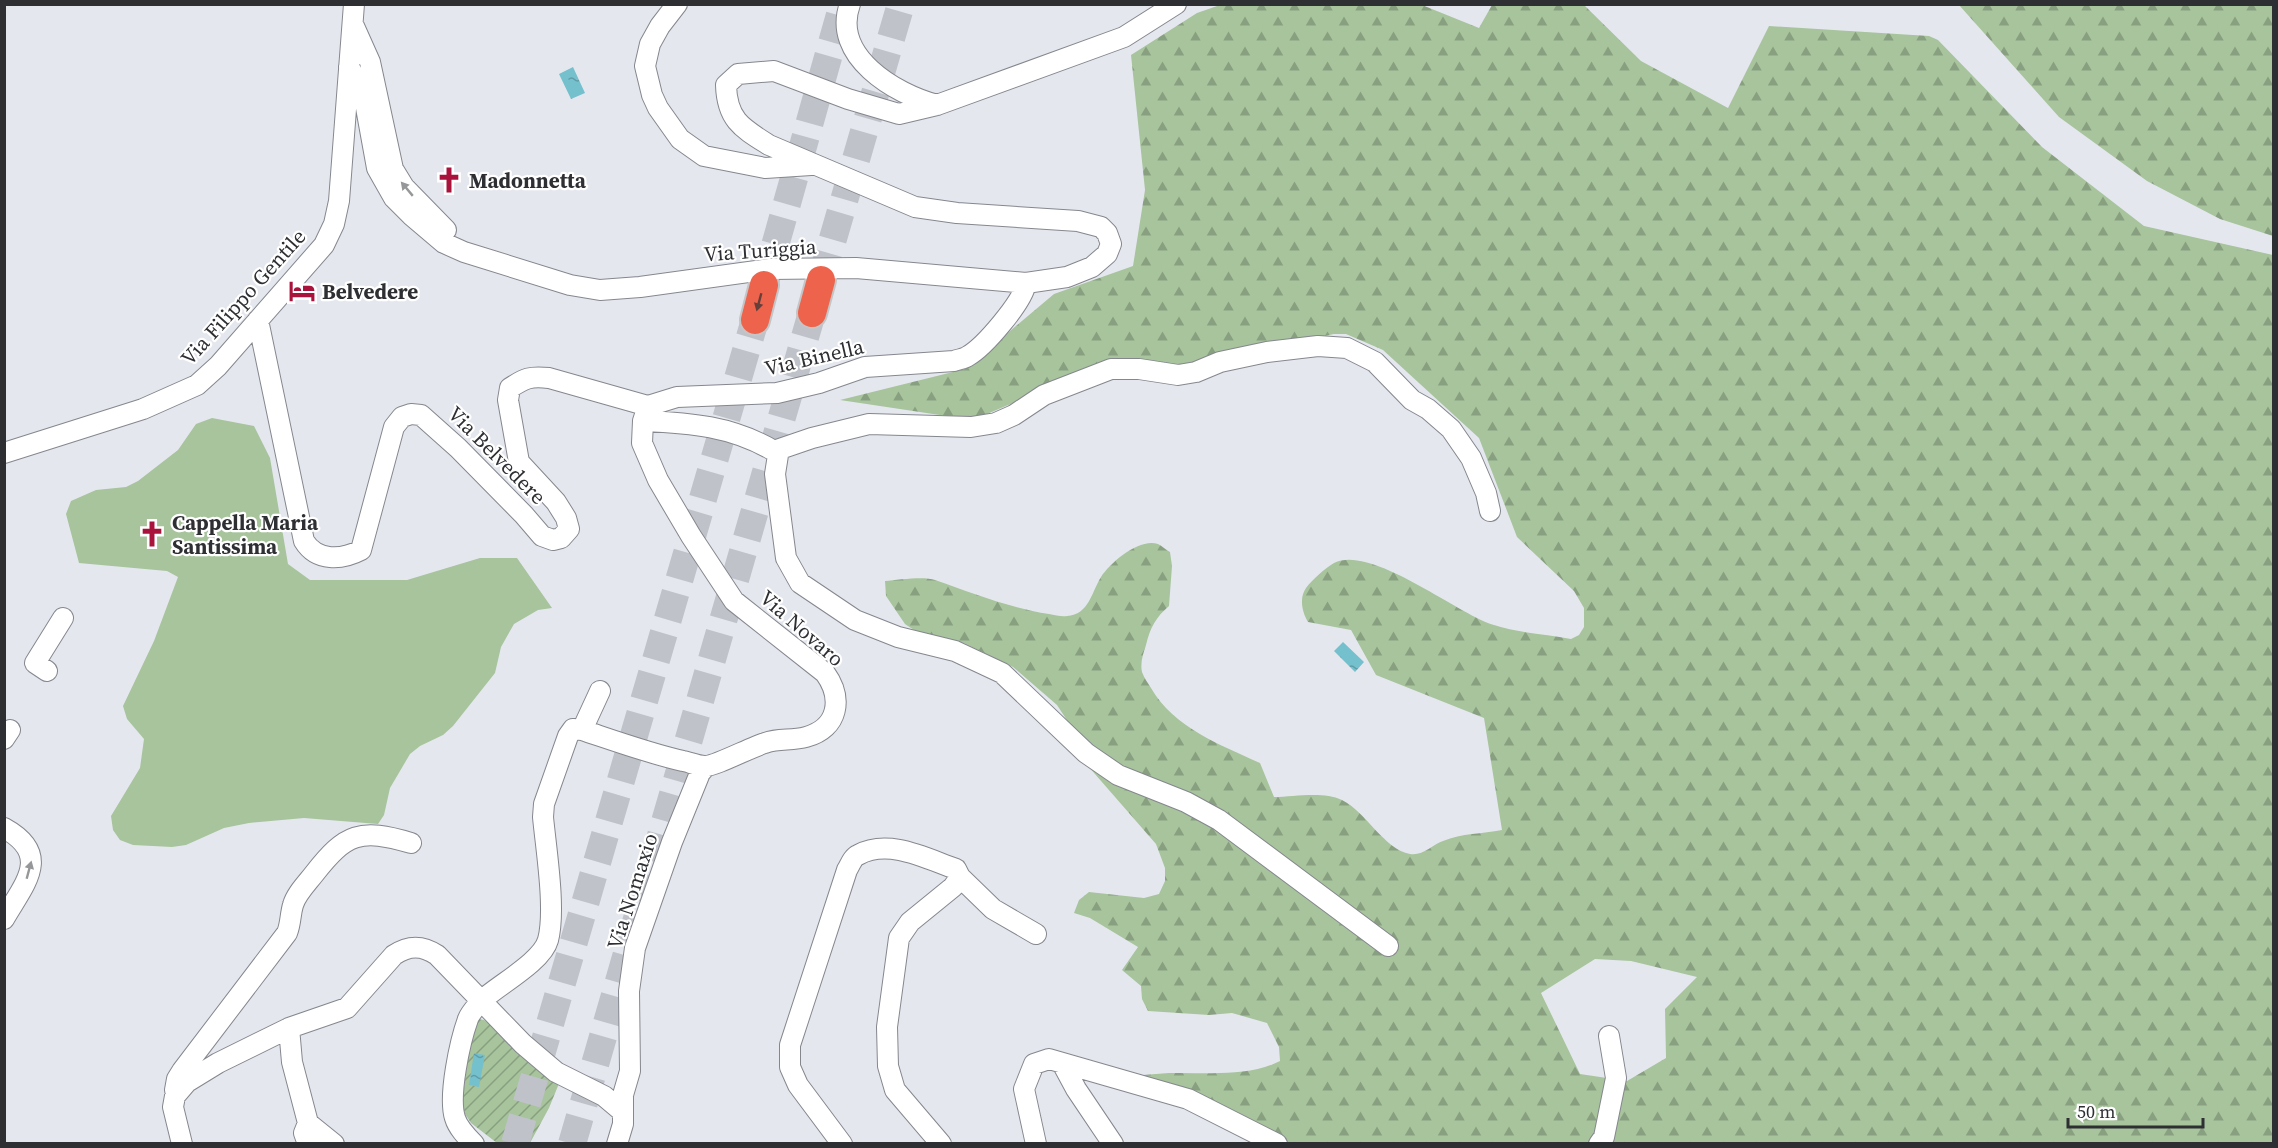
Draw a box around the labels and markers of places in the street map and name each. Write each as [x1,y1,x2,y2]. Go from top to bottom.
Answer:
church icon: Madonnetta [434,165,464,195]
place label: Madonnetta [469,166,587,195]
hotel icon: Belvedere [287,276,317,306]
place label: Belvedere [322,277,418,306]
place label: Cappella Maria Santissima [172,508,319,561]
church icon: Cappella Maria Santissima [137,519,167,549]

